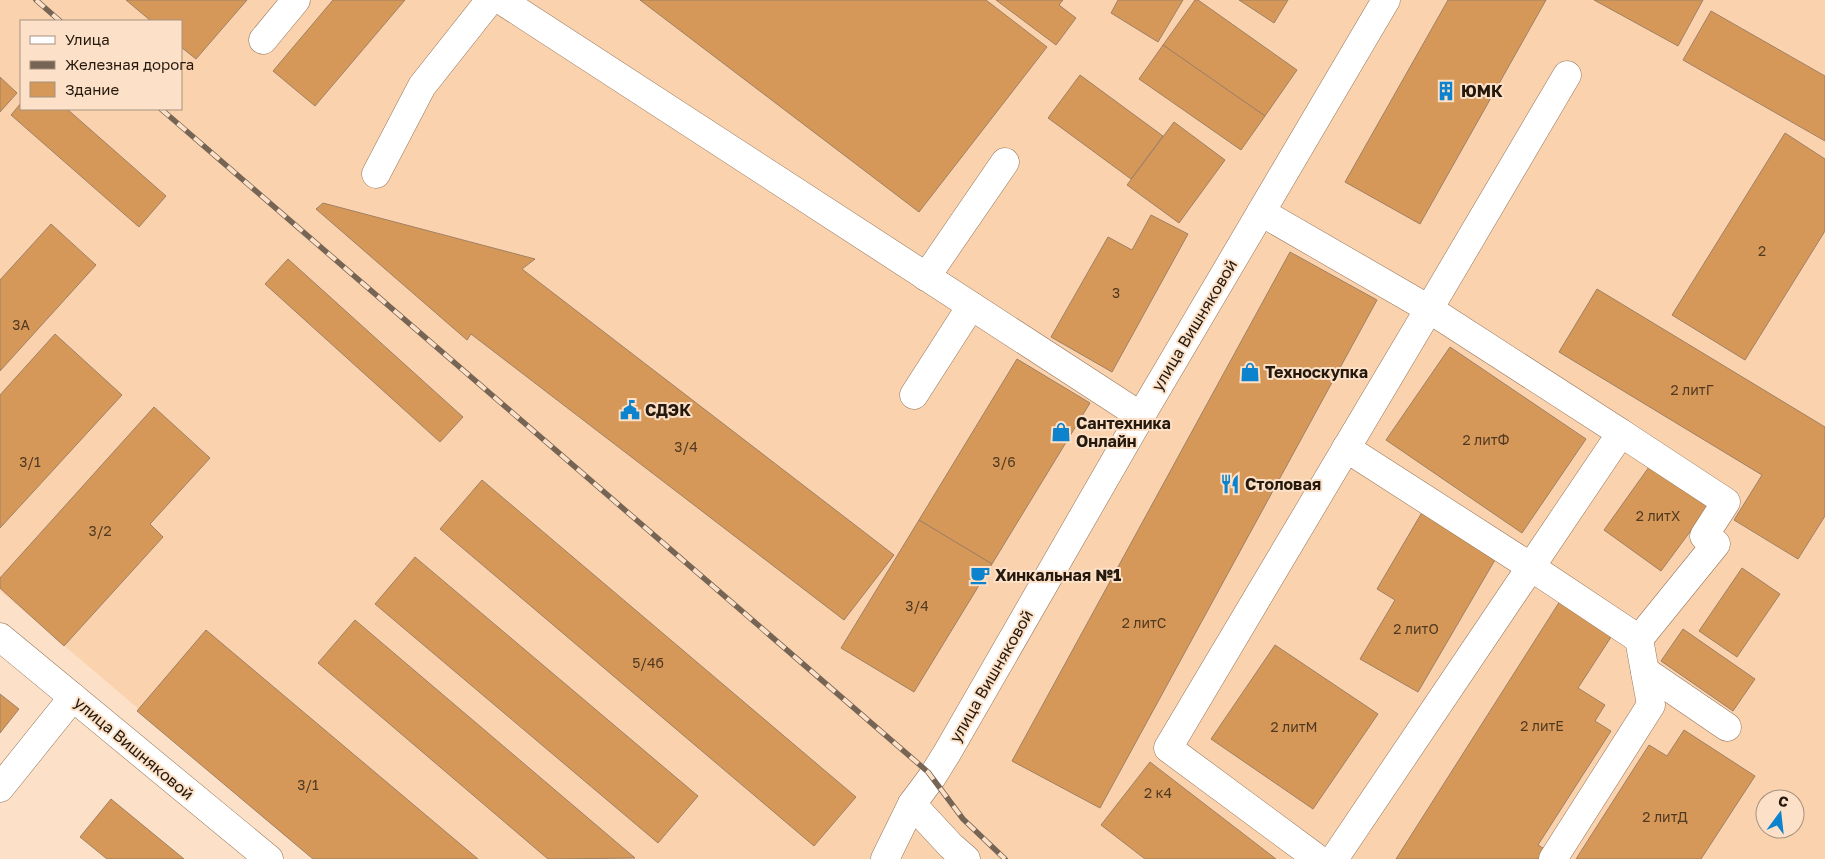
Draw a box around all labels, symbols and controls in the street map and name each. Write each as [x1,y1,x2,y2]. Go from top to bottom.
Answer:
legend [20,20,182,110]
text: Улица [65,30,110,48]
text: Железная дорога [65,55,194,73]
text: Здание [65,80,119,98]
building icon: ЮМК [1435,80,1457,102]
place label: ЮМК [1461,81,1503,101]
house number: 2 [1758,242,1766,259]
street label: улица Вишняковой [1147,256,1241,394]
house number: 3 [1112,284,1120,301]
house number: 3А [12,316,30,333]
shop icon: Техноскупка [1239,361,1261,383]
place label: Техноскупка [1265,362,1368,382]
house number: 2 литГ [1670,381,1714,398]
public building icon: СДЭК [619,399,641,421]
place label: СДЭК [645,400,691,420]
place label: Сантехника Онлайн [1076,413,1171,451]
shop icon: Сантехника Онлайн [1050,421,1072,443]
house number: 2 литФ [1462,431,1510,448]
house number: 3/4 [674,438,698,455]
house number: 3/1 [19,453,41,470]
house number: 3/6 [992,453,1016,470]
restaurant icon: Столовая [1219,473,1241,495]
place label: Столовая [1245,474,1321,494]
house number: 2 литХ [1636,507,1680,524]
house number: 3/2 [88,522,112,539]
cafe icon: Хинкальная №1 [969,564,991,586]
place label: Хинкальная №1 [995,565,1121,585]
house number: 3/4 [905,597,929,614]
street label: улица Вишняковой [945,606,1037,746]
house number: 2 литС [1122,614,1166,631]
house number: 2 литО [1393,620,1439,637]
house number: 5/4б [632,654,664,671]
street label: улица Вишняковой [70,692,198,804]
house number: 2 литЕ [1520,717,1564,734]
house number: 2 литМ [1270,718,1318,735]
house number: 3/1 [297,776,319,793]
house number: 2 к4 [1144,784,1172,801]
north arrow [1755,789,1805,839]
text: С [1776,791,1791,810]
house number: 2 литД [1642,808,1688,825]

